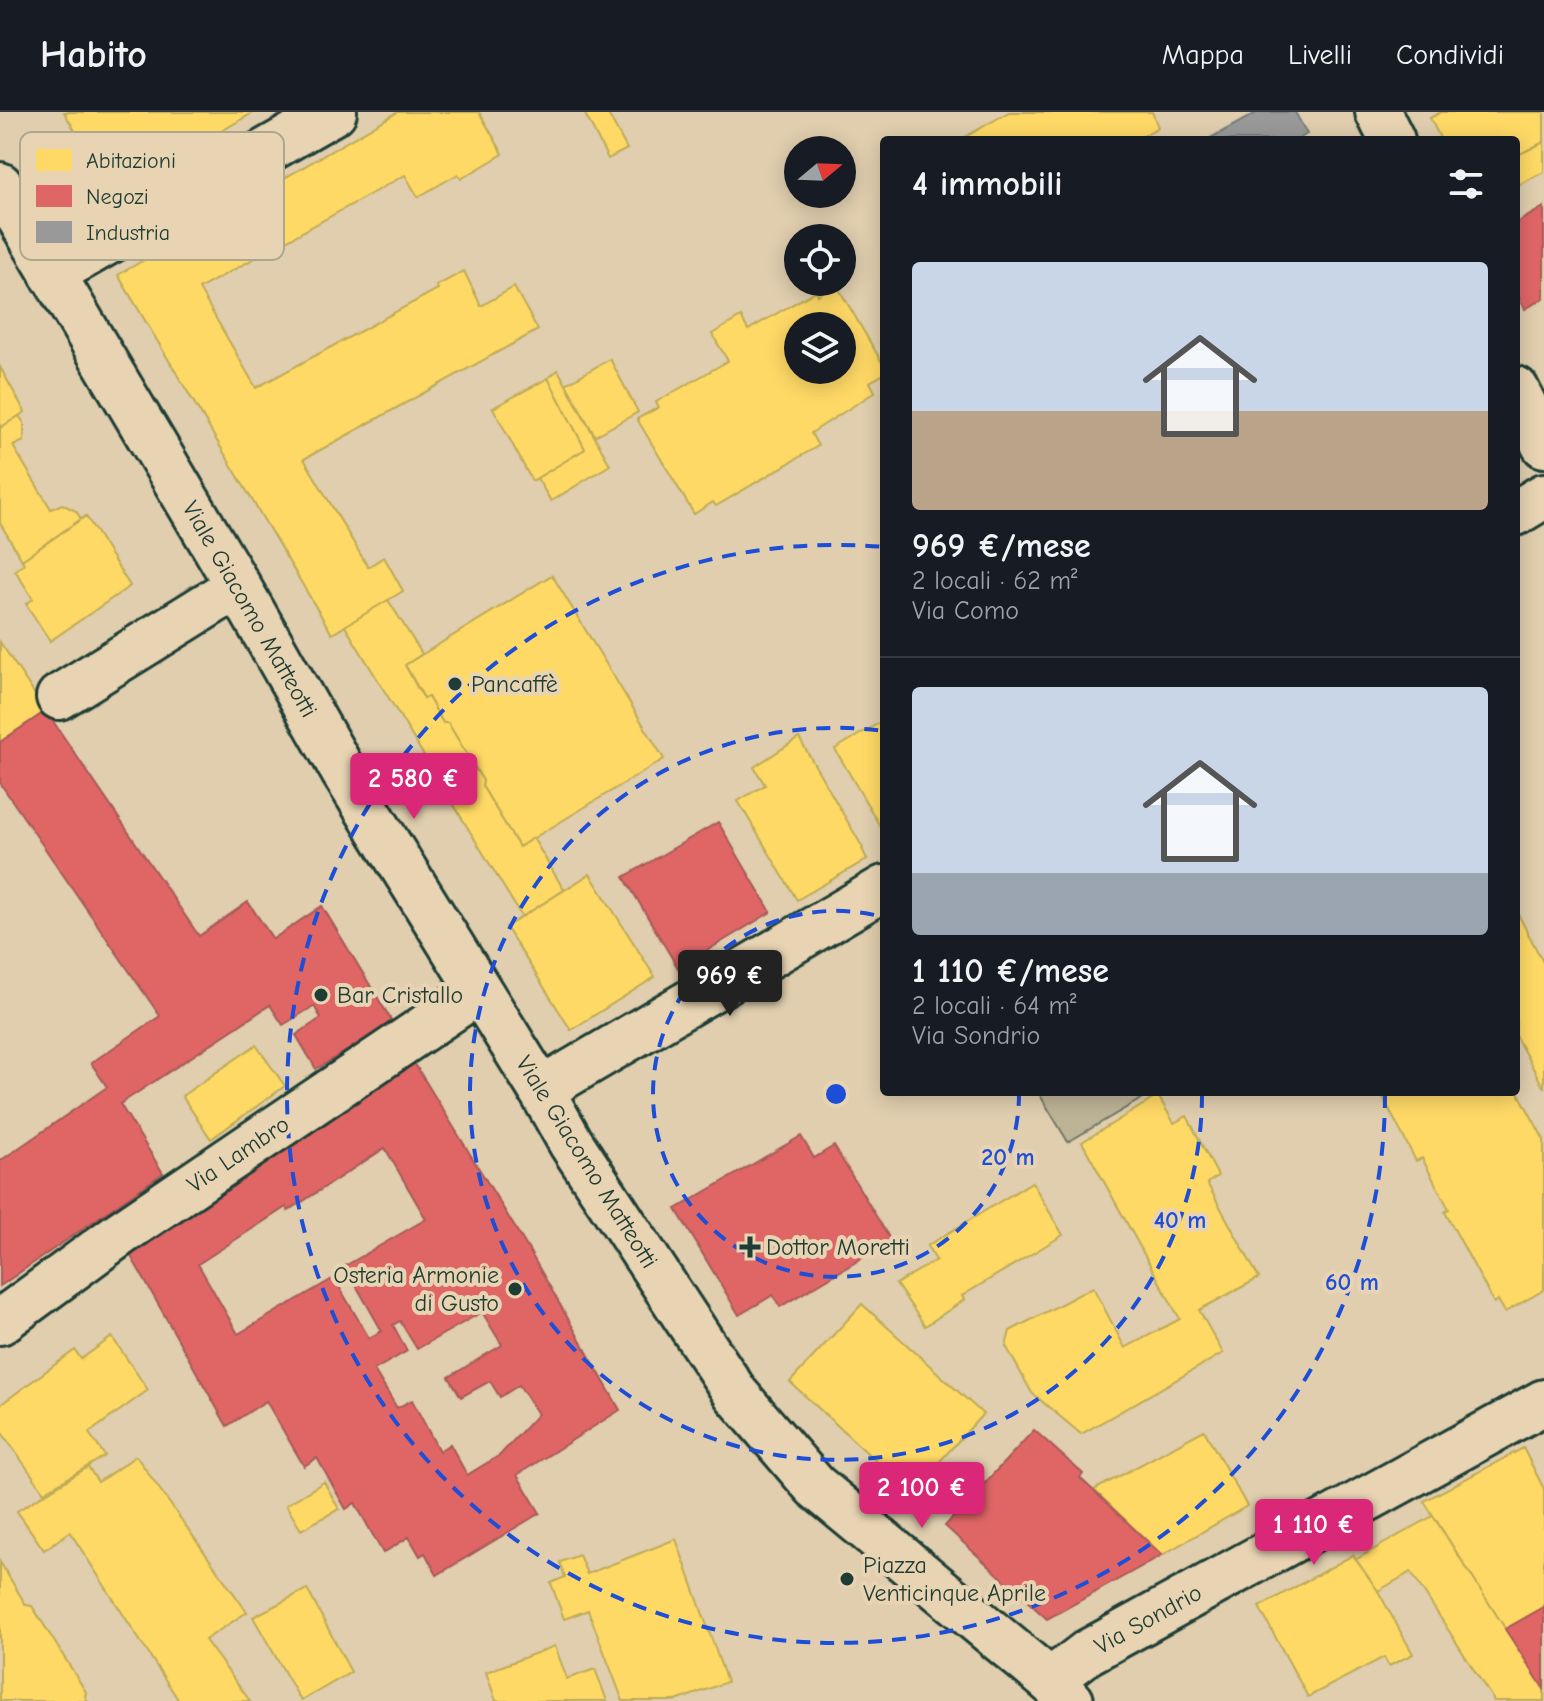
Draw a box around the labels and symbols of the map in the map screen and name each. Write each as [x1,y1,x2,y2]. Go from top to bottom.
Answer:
legend [20,132,284,260]
north arrow [784,136,856,208]
text: Abitazioni [86,148,176,174]
text: Negozi [86,184,149,210]
text: Industria [86,220,170,246]
street label: Viale Giacomo Matteotti [177,496,323,722]
place label: Pancaffè [471,670,558,698]
marker: Pancaffè [446,675,464,693]
pin: 2 580 € [340,753,488,821]
pin: 969 € [674,950,786,1018]
place label: Bar Cristallo [337,981,463,1009]
marker: Bar Cristallo [312,986,330,1004]
street label: Viale Giacomo Matteotti [510,1051,664,1273]
centre of rings [822,1080,850,1108]
street label: Via Lambro [182,1110,294,1198]
text: 20 m [981,1143,1035,1171]
text: 40 m [1154,1206,1206,1234]
place label: Dottor Moretti [766,1233,910,1261]
marker: Dottor Moretti [741,1238,759,1256]
place label: Osteria Armonie di Gusto [333,1261,499,1317]
text: 60 m [1325,1268,1379,1296]
marker: Osteria Armonie di Gusto [506,1280,524,1298]
pin: 2 100 € [848,1462,996,1530]
pin: 1 110 € [1240,1499,1388,1567]
place label: Piazza Venticinque Aprile [863,1551,1046,1607]
marker: Piazza Venticinque Aprile [838,1570,856,1588]
street label: Via Sondrio [1089,1578,1207,1660]

